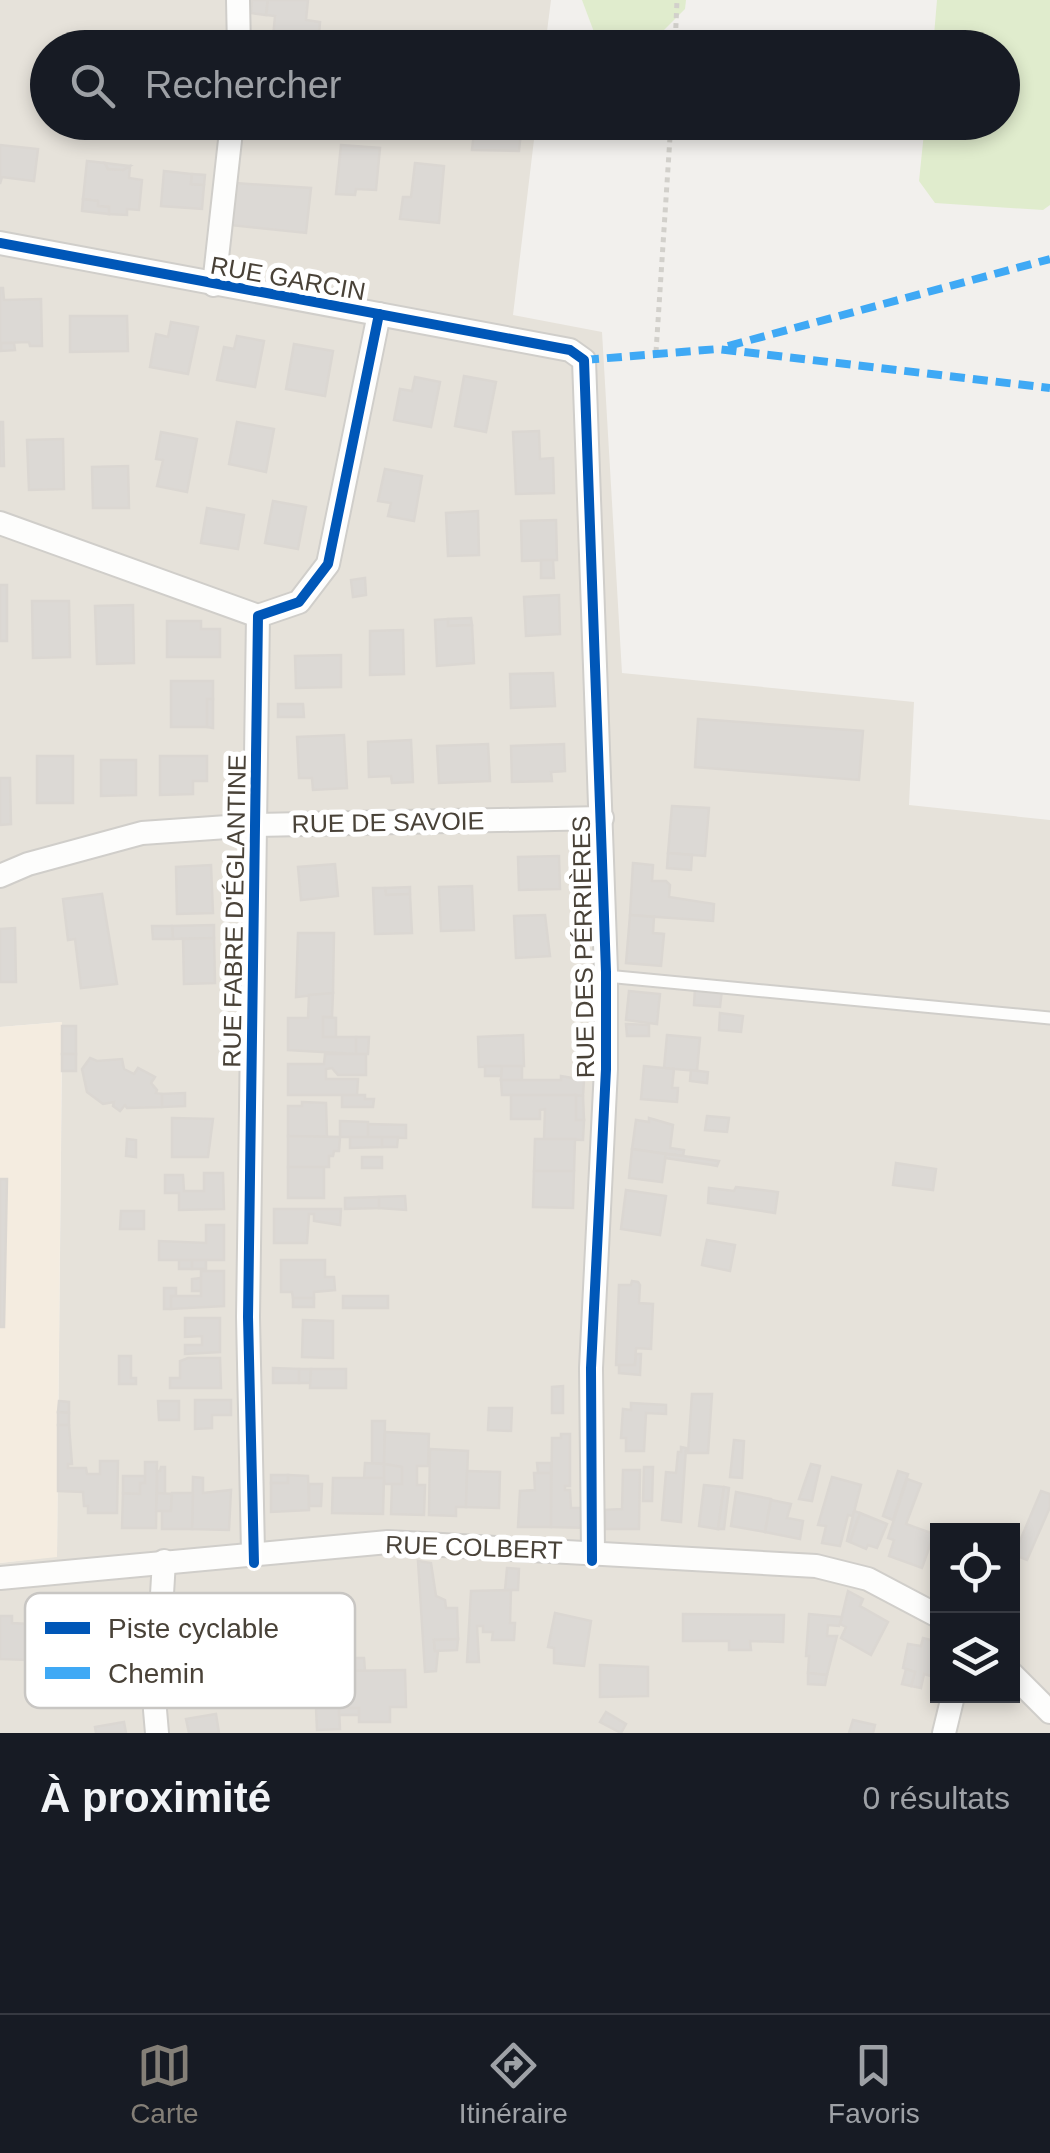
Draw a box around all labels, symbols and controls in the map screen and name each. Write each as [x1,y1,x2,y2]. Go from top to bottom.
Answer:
search box [30,30,1020,140]
icon: search [65,58,120,113]
text: Rechercher [145,64,341,106]
street label: RUE GARCIN [208,251,368,305]
street label: RUE FABRE D'ÉGLANTINE [217,754,251,1068]
street label: RUE DE SAVOIE [291,806,485,838]
street label: RUE DES PÉRRIÈRES [567,815,599,1079]
map controls [930,1523,1020,1703]
button: locate [930,1523,1020,1613]
street label: RUE COLBERT [385,1530,563,1564]
legend [25,1593,355,1708]
text: Piste cyclable [108,1613,279,1644]
button: layers [930,1613,1020,1703]
text: Chemin [108,1658,204,1689]
text: À proximité [40,1774,271,1821]
text: 0 résultats [862,1780,1010,1816]
tab: Carte [130,2038,199,2130]
tab: Itinéraire [459,2038,568,2130]
tab: Favoris [828,2038,920,2130]

